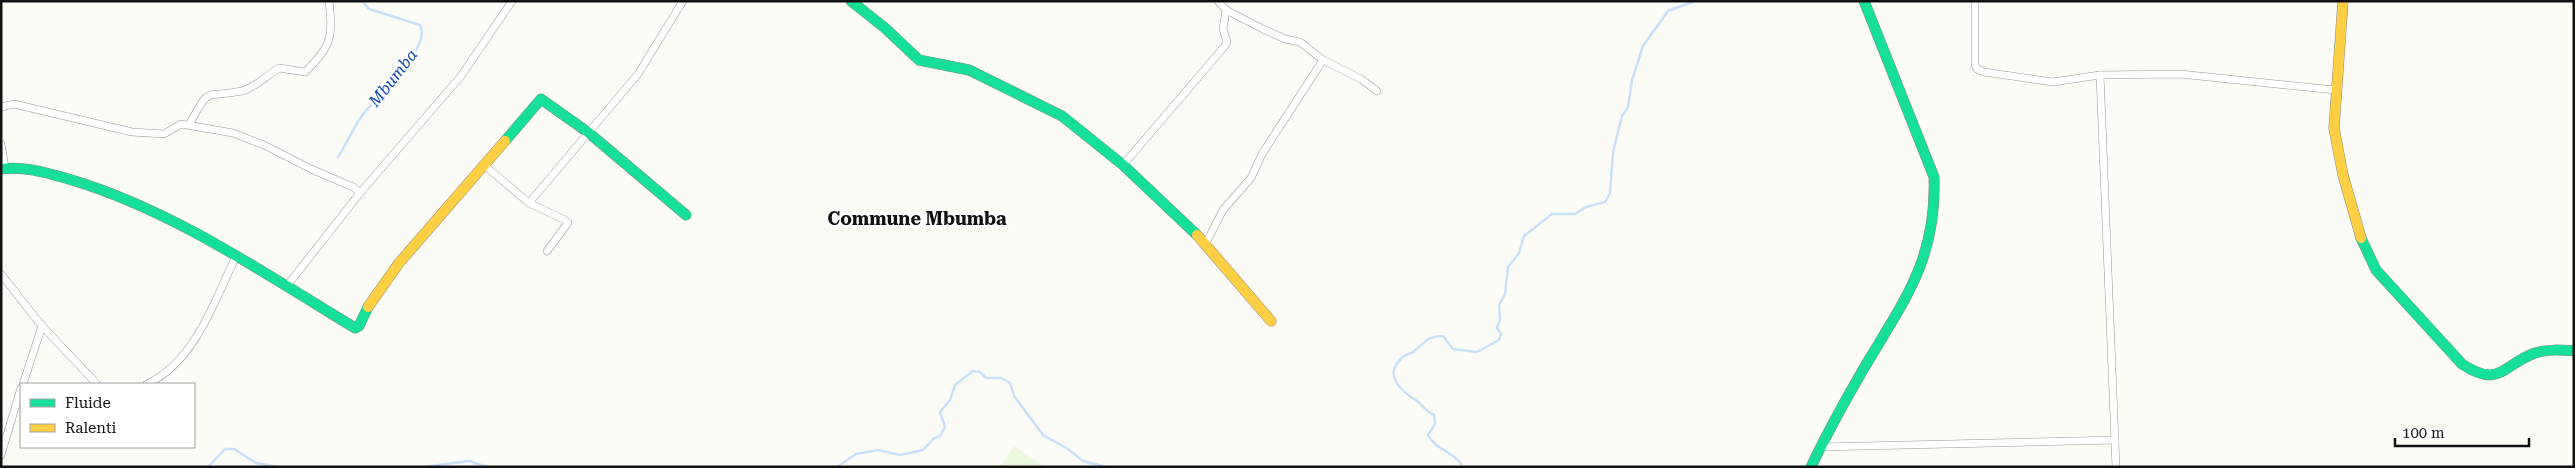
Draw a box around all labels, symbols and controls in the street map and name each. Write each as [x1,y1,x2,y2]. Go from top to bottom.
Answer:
water label: Mbumba [364,45,421,111]
district label: Commune Mbumba [827,208,1007,229]
legend [20,383,195,448]
text: Fluide [65,394,111,412]
scale bar [2395,416,2529,448]
text: Ralenti [65,419,117,437]
text: 100 m [2402,424,2445,442]

